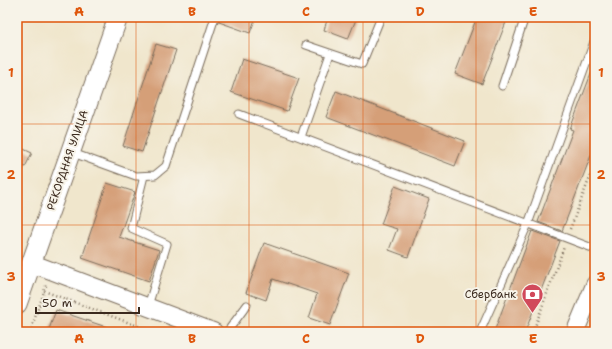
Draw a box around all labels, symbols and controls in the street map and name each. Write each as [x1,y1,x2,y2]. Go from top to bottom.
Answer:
text: A [74,3,84,20]
text: B [188,3,196,20]
text: C [302,3,310,20]
text: D [415,3,425,20]
text: E [529,3,538,20]
text: 1 [8,64,14,81]
text: 1 [598,64,604,81]
street label: РЕКОРДНАЯ УЛИЦА [43,108,92,212]
text: 2 [6,166,16,183]
text: 2 [596,166,606,183]
text: 3 [6,268,16,285]
text: 3 [596,268,606,285]
bank icon: Сбербанк [519,281,545,314]
place label: Сбербанк [465,287,516,302]
scale bar [36,289,139,315]
text: 50 m [42,295,72,311]
text: A [74,330,84,347]
text: B [188,330,196,347]
text: C [302,330,310,347]
text: D [415,330,425,347]
text: E [529,330,538,347]

